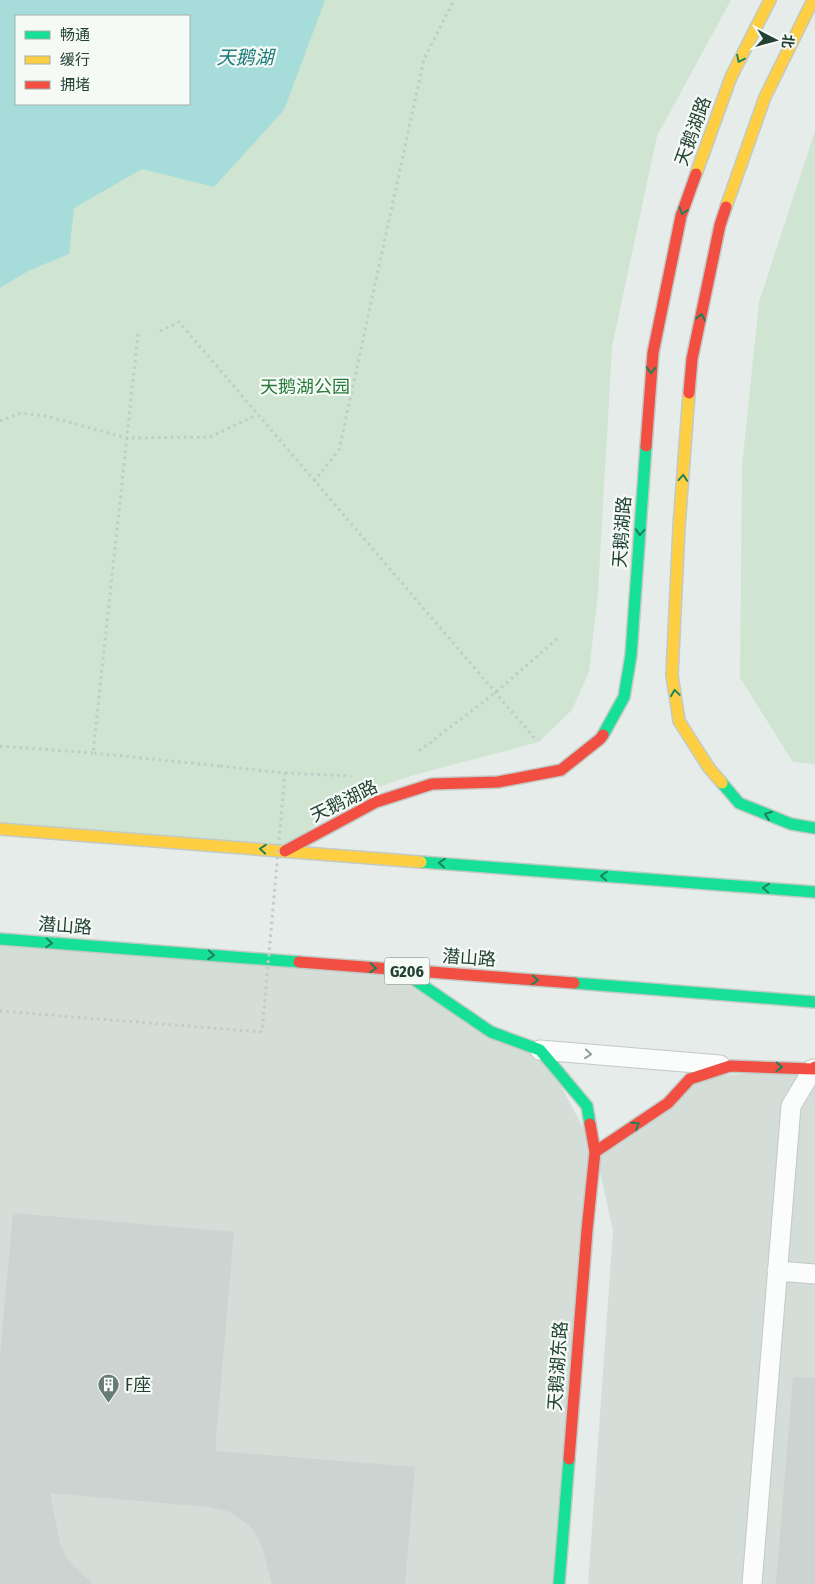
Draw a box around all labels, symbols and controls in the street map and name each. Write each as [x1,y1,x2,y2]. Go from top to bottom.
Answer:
legend [15,15,190,105]
north arrow [750,15,800,65]
text: 畅通 [60,26,90,44]
text: 北 [778,33,797,49]
water label: 天鹅湖 [216,46,276,69]
text: 缓行 [60,51,90,69]
one-way arrow [736,54,746,63]
text: 拥堵 [60,76,90,94]
street label: 天鹅湖路 [670,93,716,169]
one-way arrow [679,206,689,215]
one-way arrow [695,312,705,321]
one-way arrow [646,367,657,375]
park label: 天鹅湖公园 [260,376,350,398]
one-way arrow [677,474,688,482]
street label: 天鹅湖路 [609,495,635,569]
one-way arrow [634,529,645,537]
one-way arrow [670,688,680,697]
street label: 天鹅湖路 [307,775,381,827]
one-way arrow [764,810,773,821]
one-way arrow [259,844,267,855]
one-way arrow [438,858,446,869]
one-way arrow [600,871,608,882]
one-way arrow [762,883,770,894]
street label: 潜山路 [37,913,93,939]
one-way arrow [45,937,53,948]
street label: 潜山路 [441,945,497,971]
one-way arrow [207,950,215,961]
road number: G206 [384,958,430,984]
one-way arrow [369,962,377,973]
one-way arrow [531,975,539,986]
one-way arrow [584,1048,592,1059]
one-way arrow [775,1062,783,1073]
one-way arrow [630,1122,640,1131]
street label: 天鹅湖东路 [544,1320,572,1412]
building icon: F座 [97,1373,121,1404]
place label: F座 [125,1374,151,1396]

